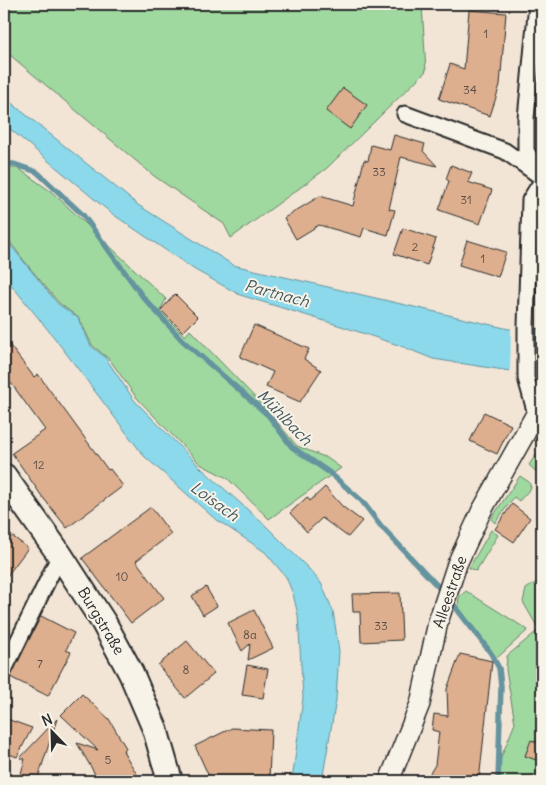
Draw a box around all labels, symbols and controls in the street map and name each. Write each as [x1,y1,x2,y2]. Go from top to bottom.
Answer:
house number: 1 [484,26,488,41]
house number: 34 [463,82,477,97]
house number: 33 [372,164,386,179]
house number: 31 [460,192,472,207]
house number: 2 [412,239,419,254]
house number: 1 [481,251,485,266]
water label: Partnach [243,275,312,311]
water label: Mühlbach [253,385,317,450]
house number: 12 [33,457,45,472]
water label: Loisach [187,477,244,526]
street label: Alleestraße [428,553,471,630]
house number: 10 [116,569,128,584]
street label: Burgstraße [74,583,129,658]
house number: 33 [374,618,388,633]
house number: 8a [243,627,257,642]
house number: 7 [37,656,43,671]
house number: 8 [183,662,190,677]
north arrow [28,708,78,758]
text: N [39,710,55,730]
house number: 5 [105,752,112,767]

